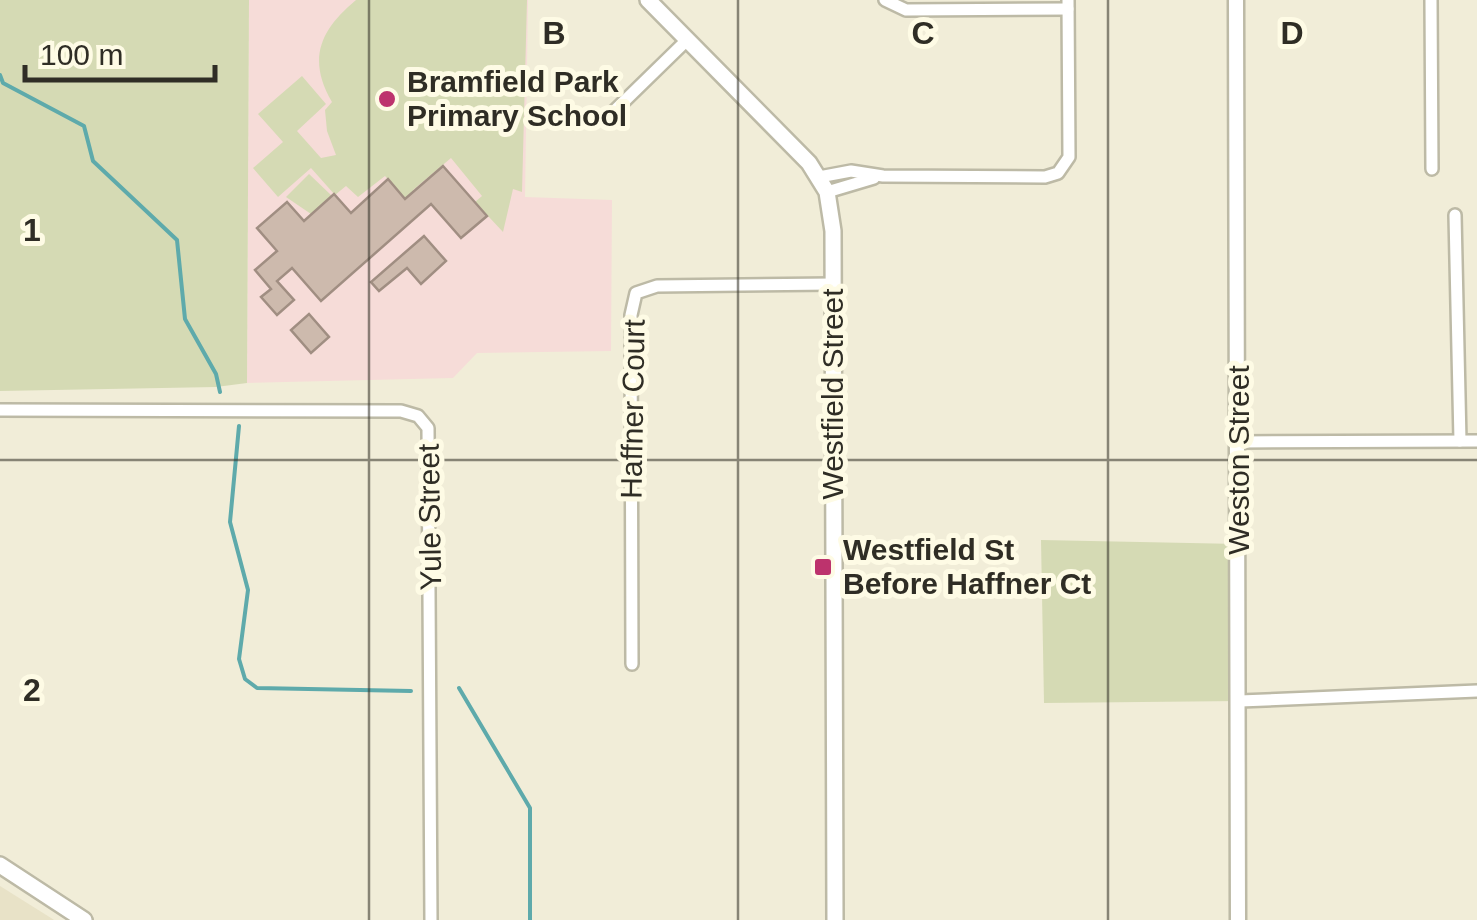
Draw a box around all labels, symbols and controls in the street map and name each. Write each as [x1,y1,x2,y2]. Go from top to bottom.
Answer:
text: B [542,15,566,51]
text: C [911,15,935,51]
text: D [1280,15,1304,51]
scale bar [25,20,215,82]
text: 100 m [40,38,123,71]
place label: Bramfield Park Primary School [407,65,627,132]
marker: Bramfield Park Primary School [376,88,398,110]
text: 1 [23,212,41,248]
street label: Westfield Street [816,288,849,500]
street label: Haffner Court [614,318,651,499]
street label: Weston Street [1222,365,1255,555]
street label: Yule Street [412,443,447,591]
place label: Westfield St Before Haffner Ct [843,533,1091,600]
marker: Westfield St Before Haffner Ct [812,556,834,578]
text: 2 [23,672,41,708]

